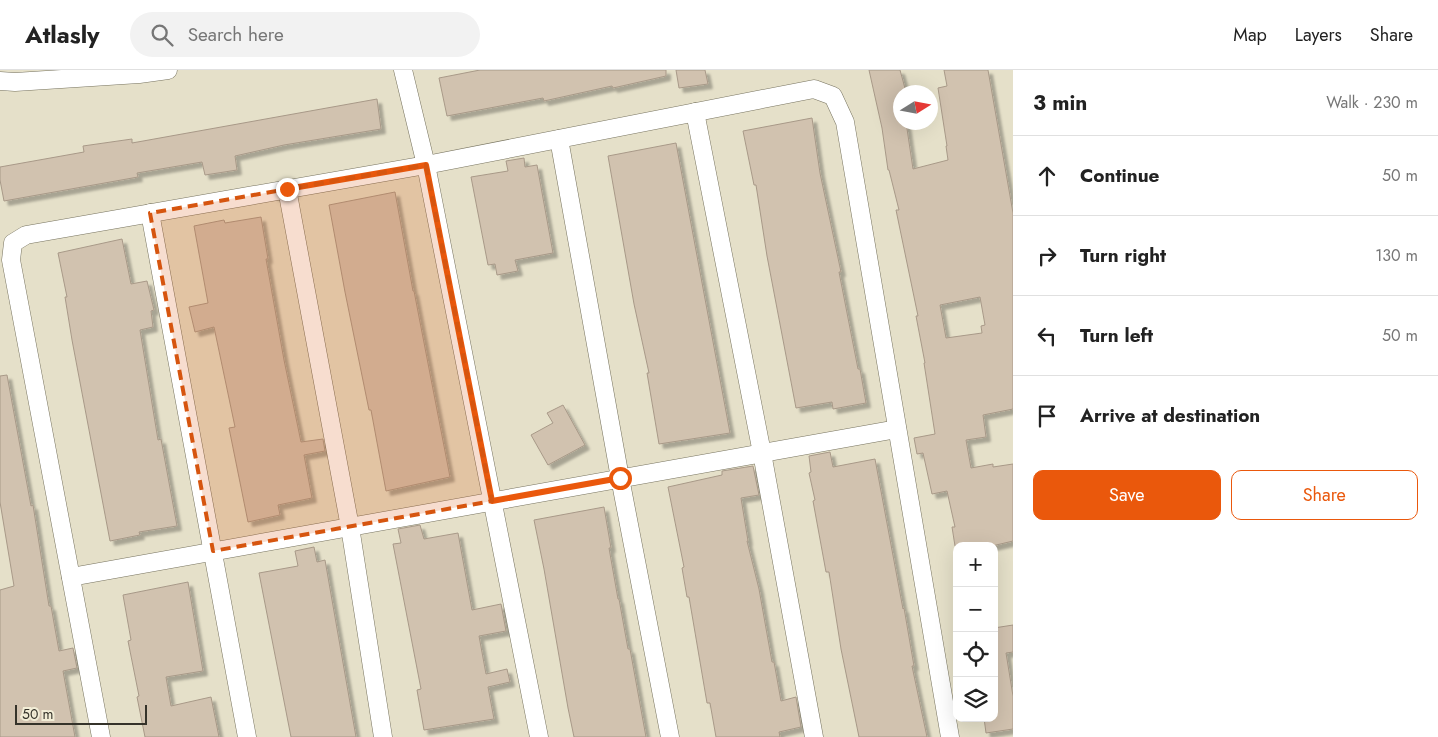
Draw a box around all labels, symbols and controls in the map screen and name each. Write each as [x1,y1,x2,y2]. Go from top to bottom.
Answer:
search box [130,12,480,57]
text: Atlasly [25,17,100,52]
icon: search [148,21,176,49]
text: Search here [188,21,284,48]
text: Map [1233,22,1267,48]
text: Layers [1295,22,1342,48]
text: Share [1370,22,1413,48]
north arrow [893,85,938,130]
text: 3 min [1033,88,1087,118]
text: Walk · 230 m [1326,91,1418,114]
icon: ahead [1033,162,1061,190]
text: Continue [1080,162,1159,189]
text: 50 m [1382,164,1418,187]
route end [276,178,299,201]
icon: right [1033,242,1061,270]
text: Turn right [1080,242,1166,269]
text: 130 m [1375,244,1418,267]
icon: left [1033,322,1061,350]
text: Turn left [1080,322,1153,349]
text: 50 m [1382,324,1418,347]
icon: arrive [1033,402,1061,430]
text: Arrive at destination [1080,402,1260,429]
route start [609,467,632,490]
button: Save [1033,470,1221,520]
button: Share [1231,470,1418,520]
map controls [953,542,998,722]
button: + [953,542,998,587]
button: − [953,587,998,632]
button: locate [953,632,998,677]
button: layers [953,677,998,722]
scale bar [15,702,148,725]
text: 50 m [22,704,53,724]

